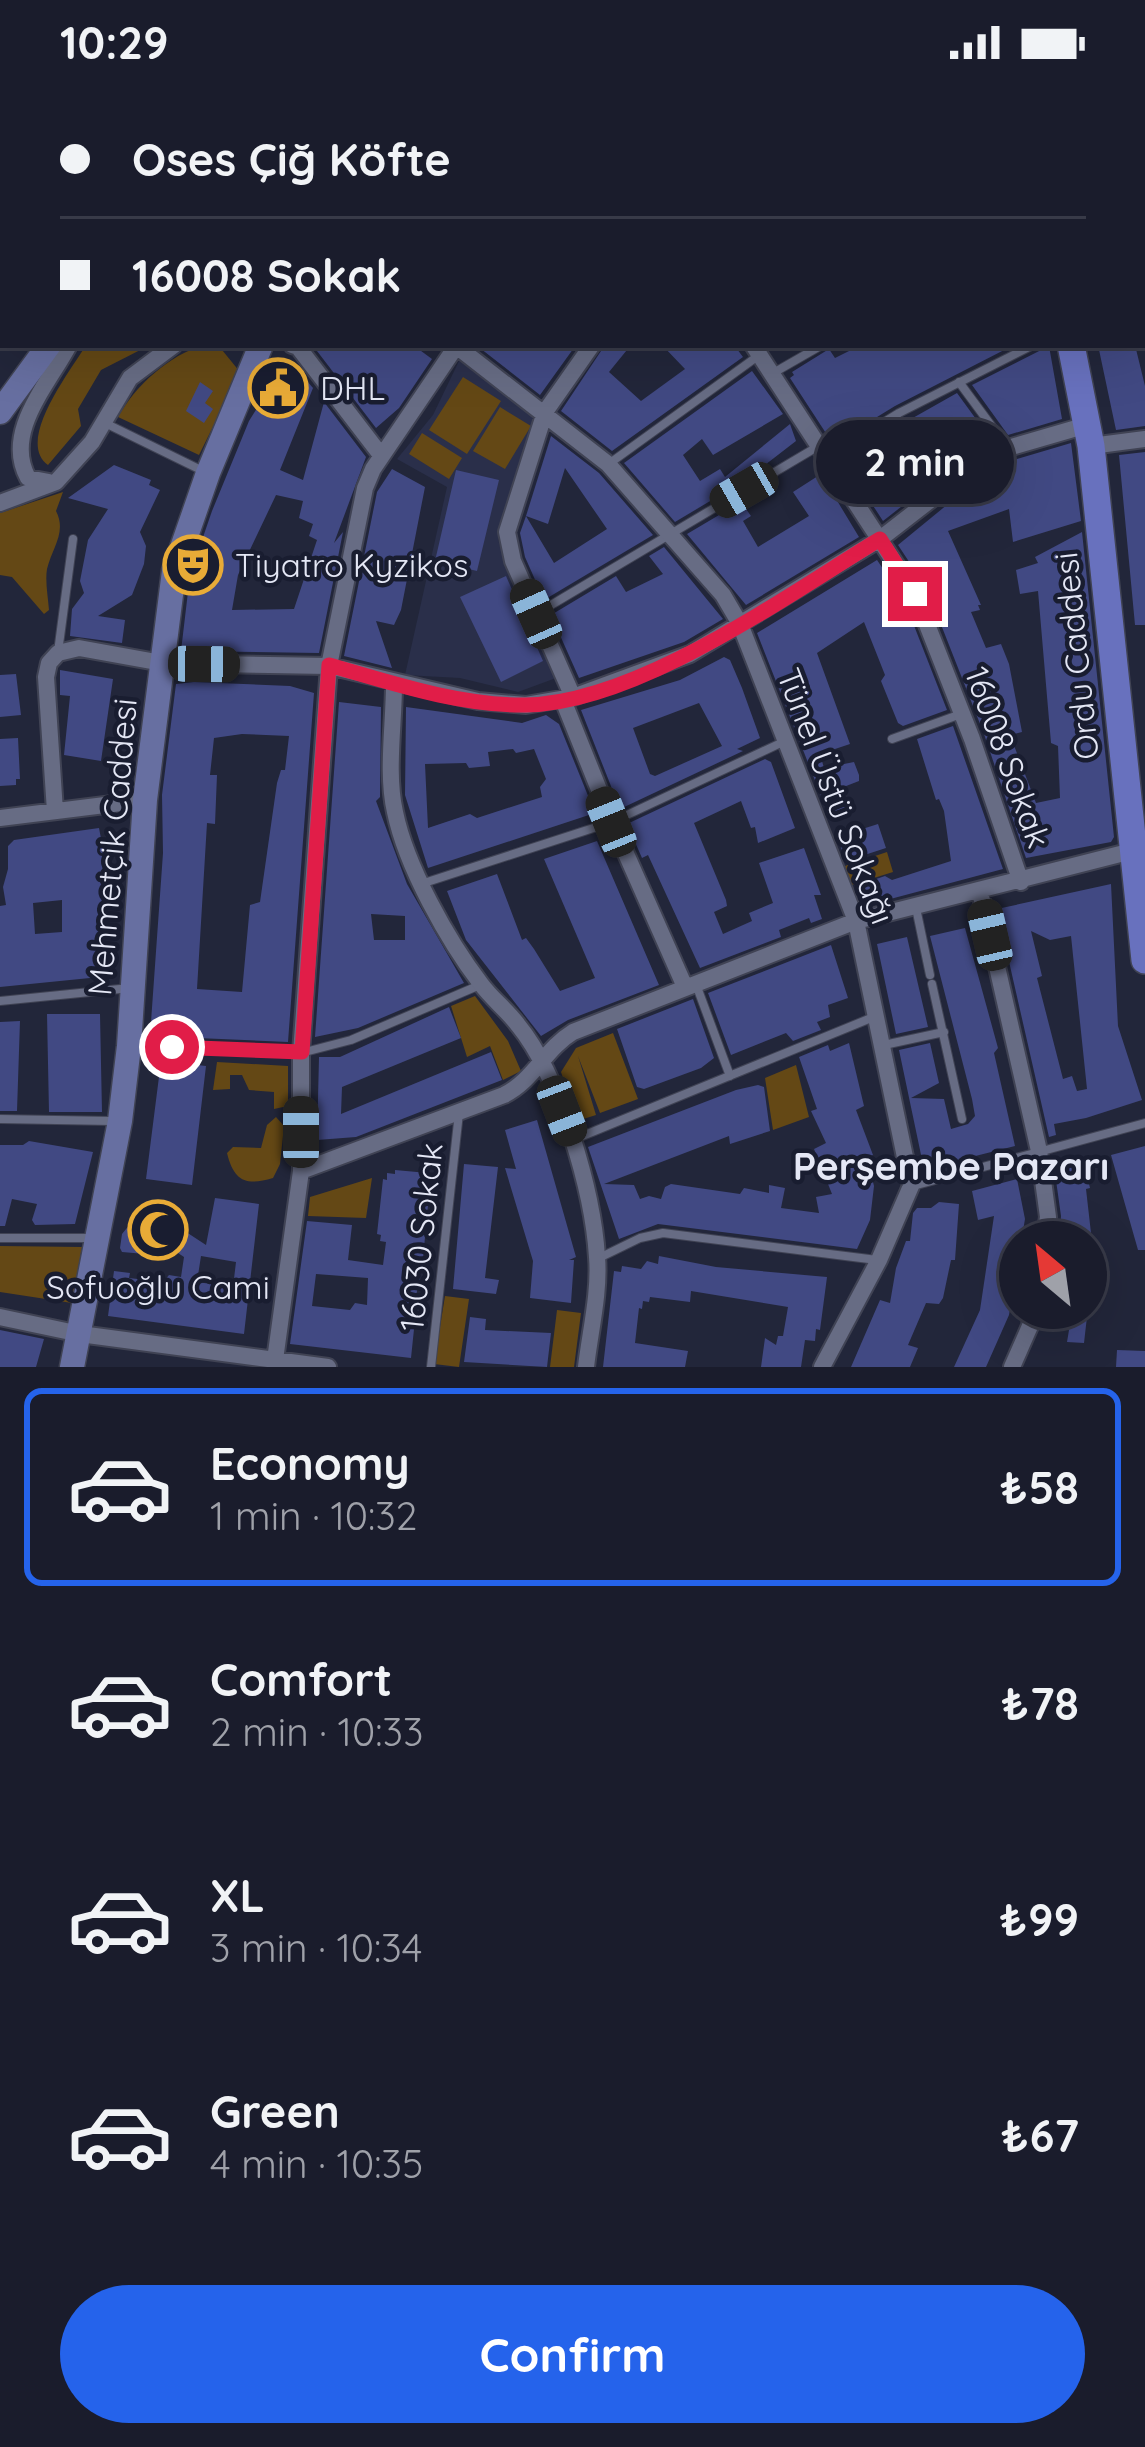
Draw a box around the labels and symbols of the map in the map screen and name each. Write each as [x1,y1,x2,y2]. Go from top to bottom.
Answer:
public building icon: DHL [247,357,309,419]
place label: DHL [320,367,385,408]
callout: 2 min [816,420,1014,504]
car [704,456,784,524]
theatre icon: Tiyatro Kyzikos [162,534,224,596]
place label: Tiyatro Kyzikos [235,544,468,585]
street label: Ordu Caddesi [1044,550,1107,762]
route end [888,567,942,621]
car [505,574,567,654]
car [168,645,240,683]
street label: 16008 Sokak [957,661,1060,853]
street label: Tünel Üstü Sokağı [769,662,904,930]
street label: Mehmetçik Caddesi [78,697,145,997]
car [581,782,641,862]
car [964,896,1016,974]
route start [145,1020,199,1074]
car [532,1071,592,1151]
car [283,1096,319,1168]
street label: 16030 Sokak [390,1141,451,1333]
district label: Perşembe Pazarı [793,1141,1109,1190]
mosque icon: Sofuoğlu Cami [127,1199,189,1261]
north arrow [999,1221,1107,1329]
place label: Sofuoğlu Cami [46,1266,270,1307]

